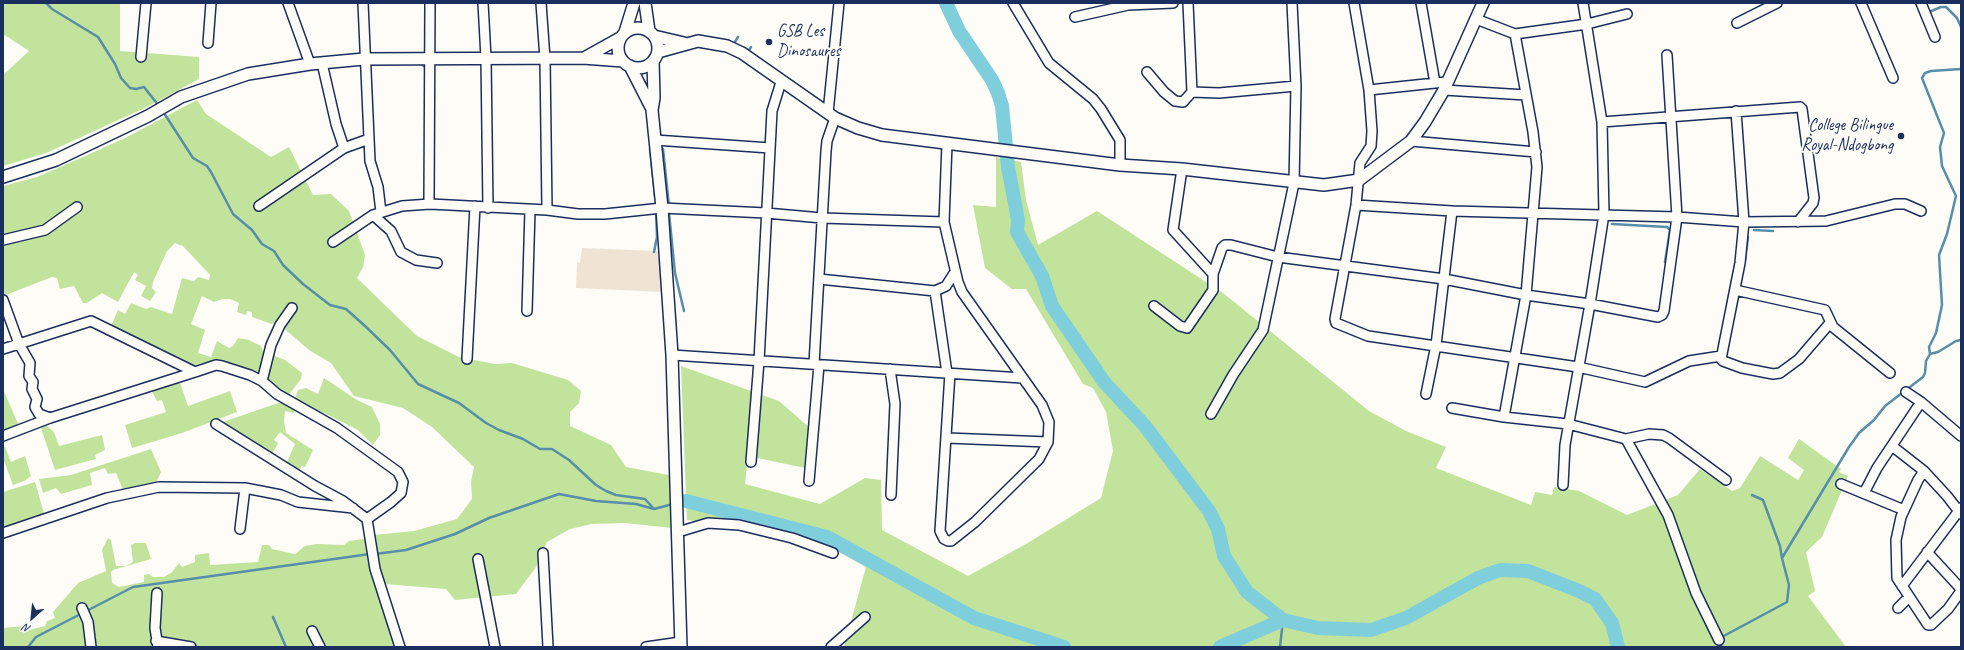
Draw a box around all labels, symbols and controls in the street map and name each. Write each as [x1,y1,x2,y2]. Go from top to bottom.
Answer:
place label: GSB Les Dinosaures [777,22,840,62]
marker: GSB Les Dinosaures [764,37,774,47]
place label: College Bilingue Royal-Ndogbong [1801,116,1893,156]
marker: College Bilingue Royal-Ndogbong [1896,131,1906,141]
north arrow [12,598,52,638]
text: N [20,621,33,636]

